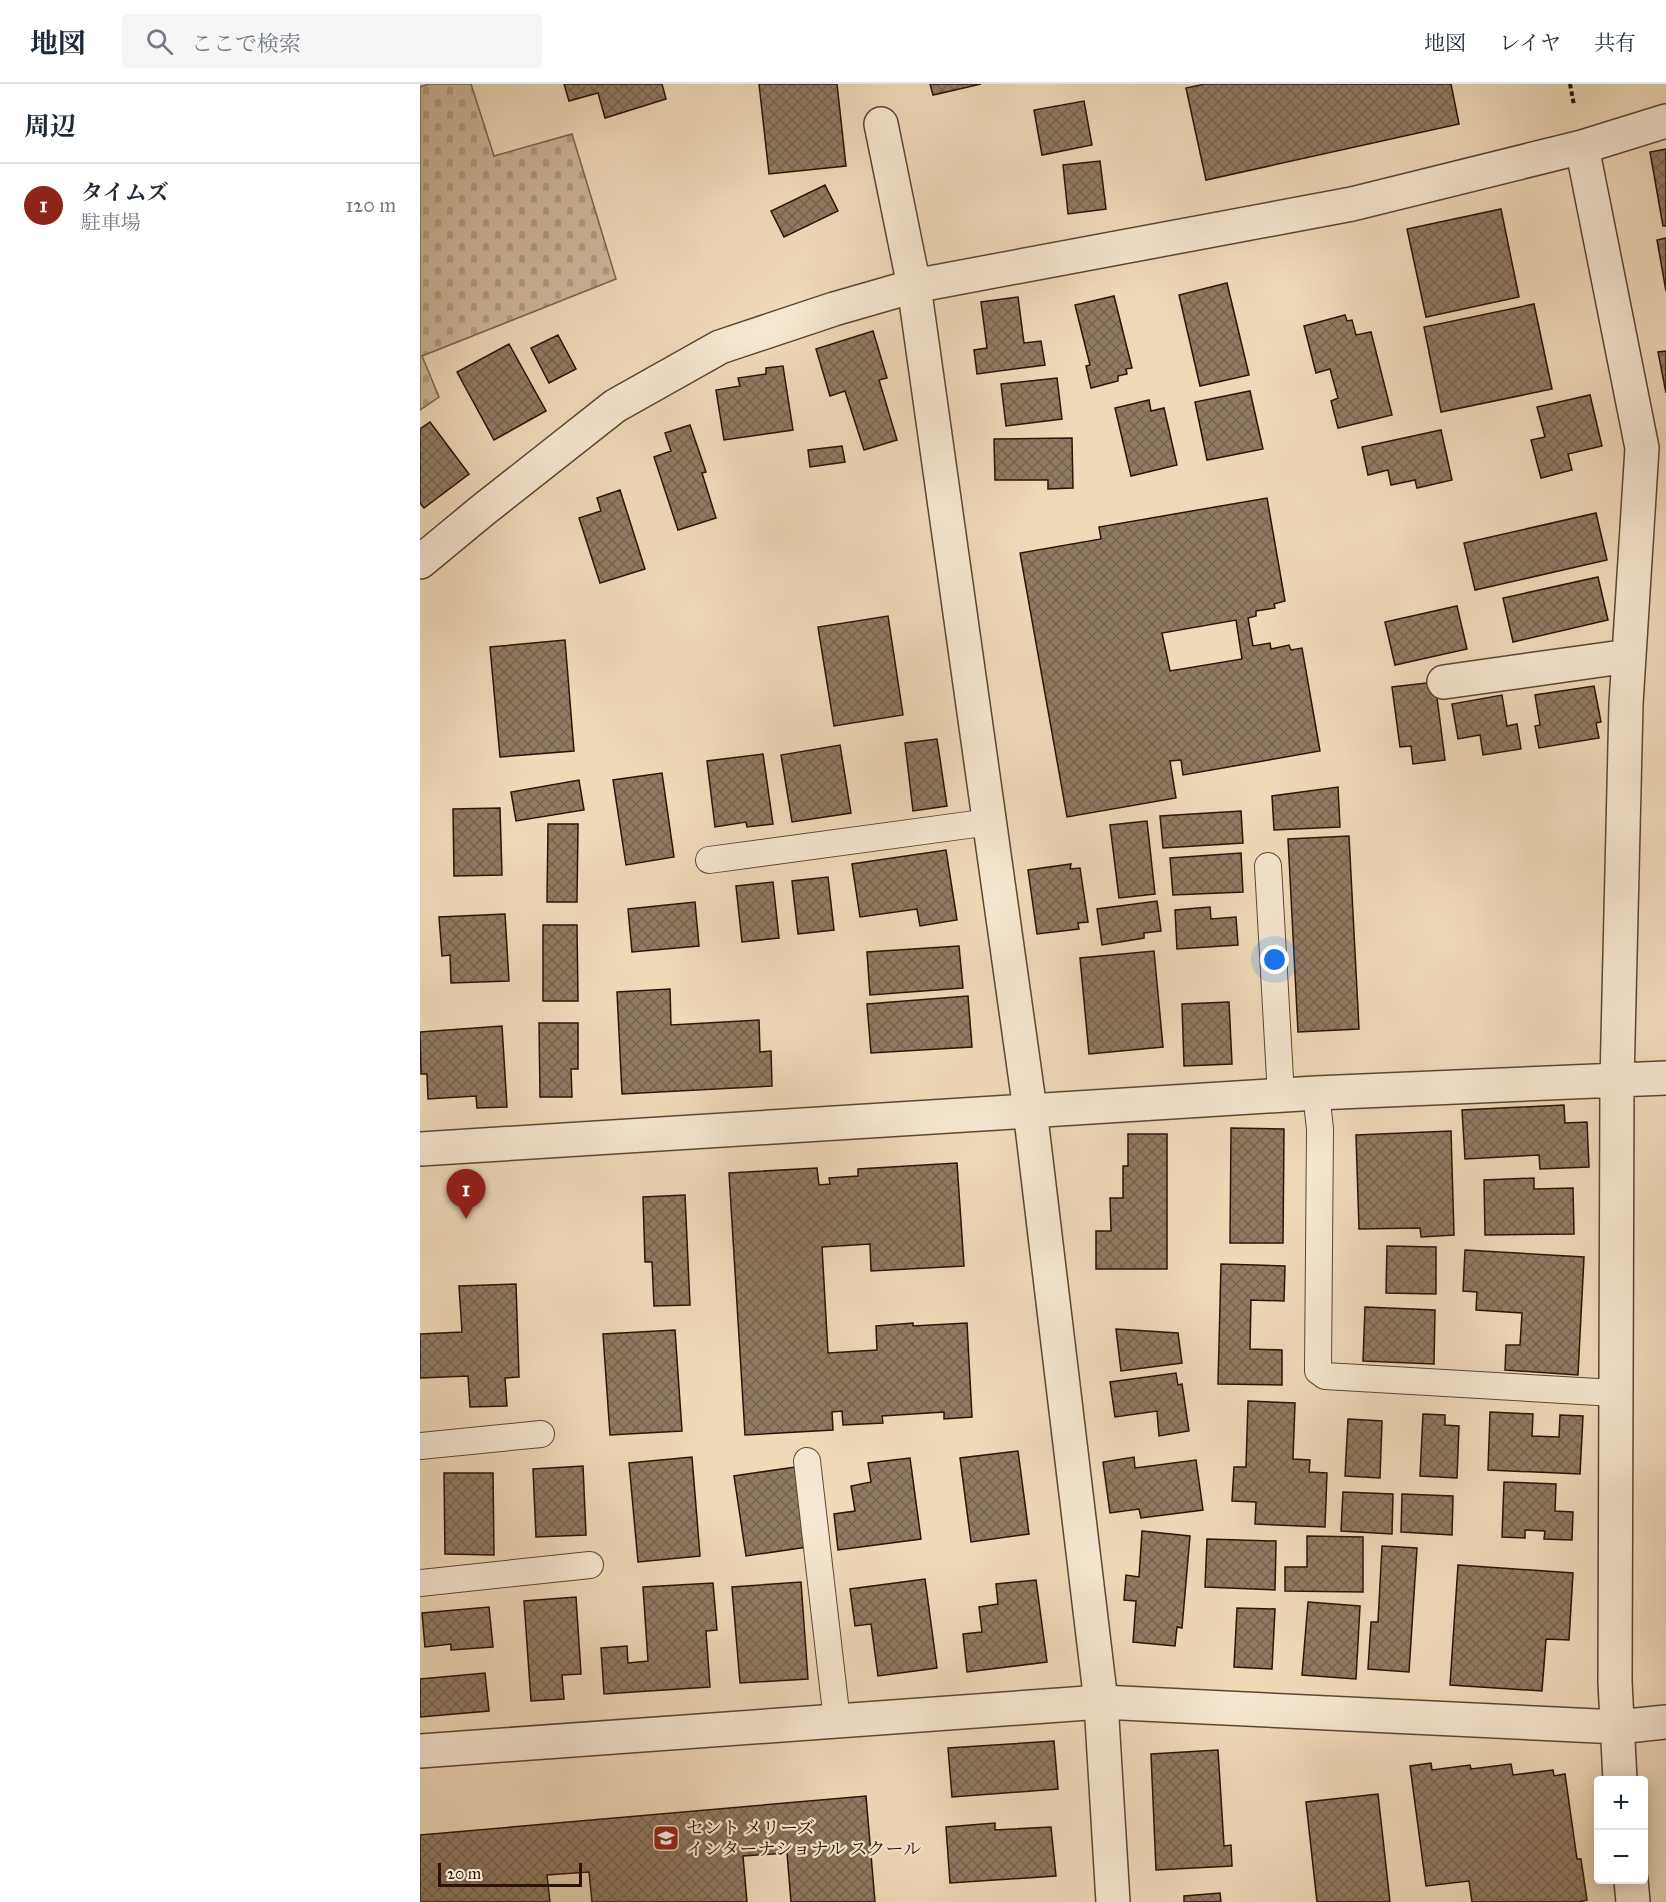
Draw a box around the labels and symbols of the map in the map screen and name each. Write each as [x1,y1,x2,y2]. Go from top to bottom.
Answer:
your location [1260,945,1289,974]
pin: 1 [446,1170,486,1219]
place label: セント メリーズ インターナショナル スクール [686,1817,921,1860]
school or university icon: セント メリーズ インターナショナル スクール [651,1823,681,1853]
scale bar [438,1860,582,1888]

